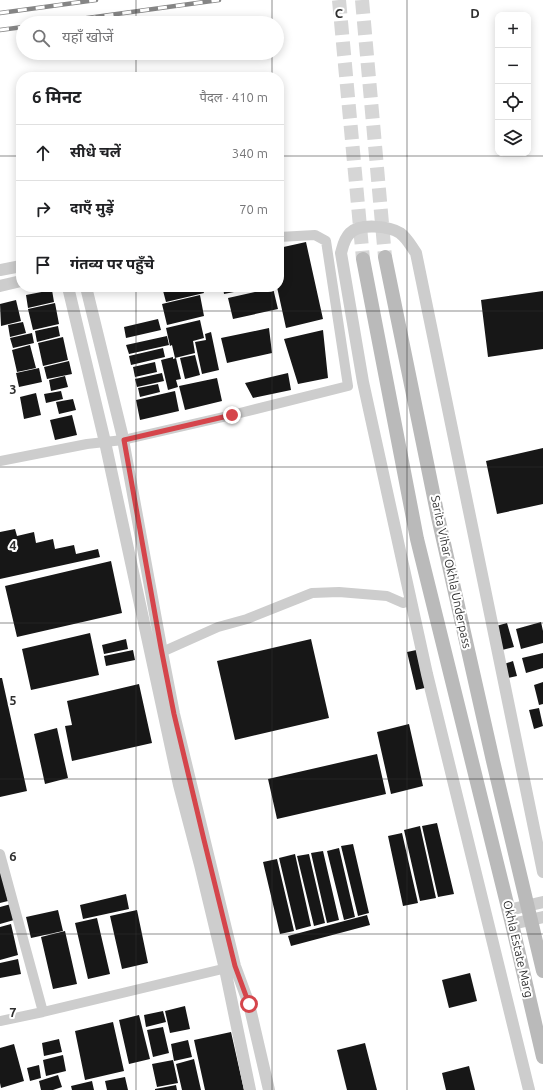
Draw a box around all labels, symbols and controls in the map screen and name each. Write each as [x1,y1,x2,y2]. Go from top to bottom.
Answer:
text: C [335,6,344,20]
text: D [470,6,480,20]
map controls [495,12,531,156]
button: + [495,12,531,48]
search box [16,16,284,60]
icon: search [30,27,52,49]
text: यहाँ खोजें [62,28,113,45]
button: − [495,48,531,84]
button: locate [495,84,531,120]
text: 6 मिनट [32,87,81,106]
text: पैदल · 410 m [200,90,268,104]
button: layers [495,120,531,156]
icon: ahead [32,142,54,164]
text: सीधे चलें [70,143,121,160]
text: 340 m [232,146,268,160]
icon: right [32,198,54,220]
text: दाएँ मुड़ें [70,199,114,216]
text: 70 m [239,202,268,216]
icon: arrive [32,254,54,276]
text: गंतव्य पर पहुँचे [70,255,154,272]
text: 3 [9,382,17,396]
route end [223,406,241,424]
street label: Sarita Vihar Okhla Underpass [429,494,474,650]
text: 4 [9,538,17,552]
text: 5 [9,693,17,707]
text: 6 [9,849,17,863]
street label: Okhla Estate Marg [501,899,536,999]
route start [240,995,258,1013]
text: 7 [9,1005,17,1019]

